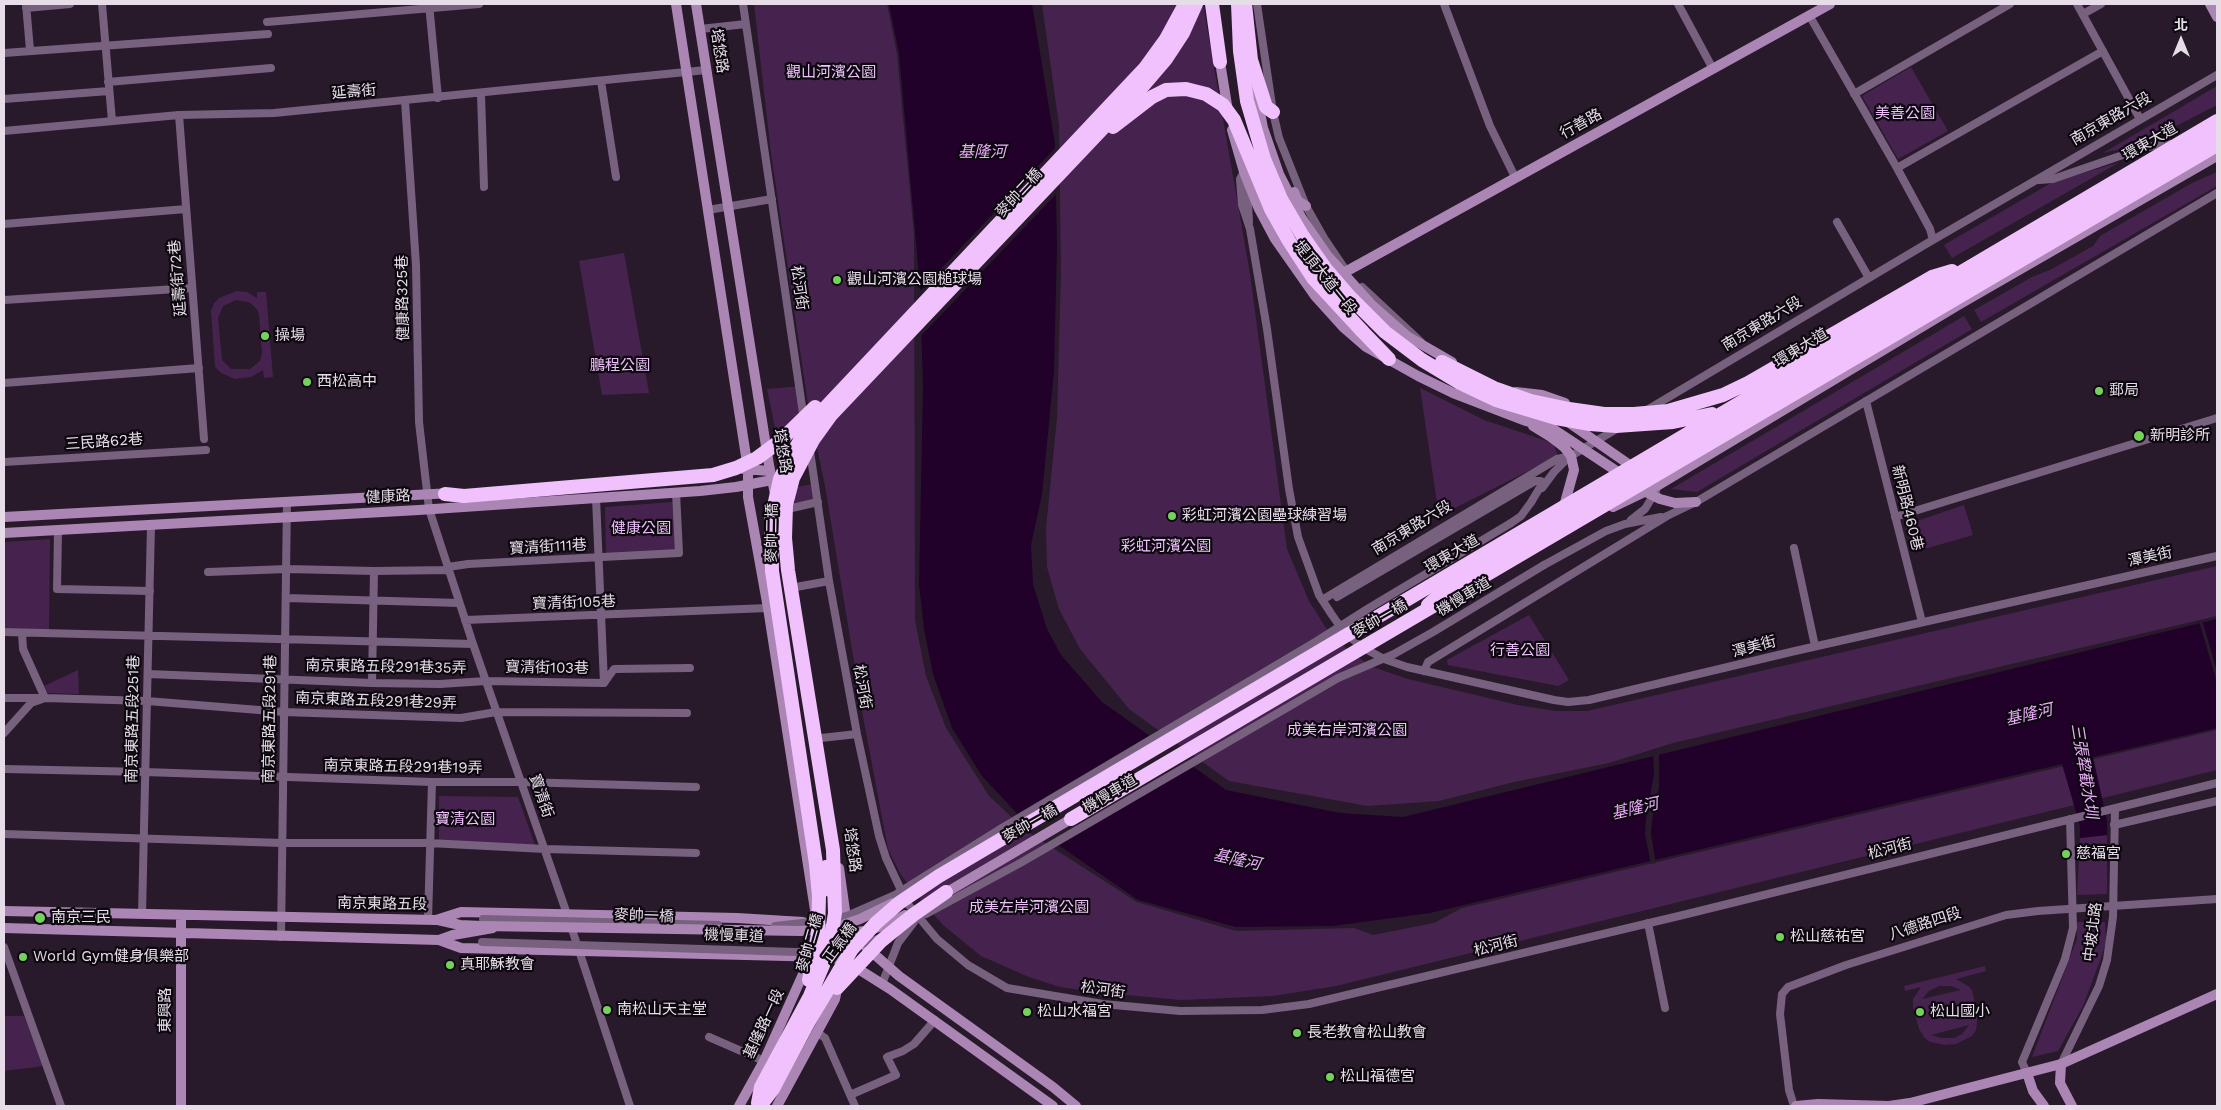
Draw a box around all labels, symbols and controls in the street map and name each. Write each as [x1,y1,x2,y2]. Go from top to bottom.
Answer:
north arrow [2156,15,2206,65]
text: 北 [2174,17,2188,33]
street label: 塔悠路 [707,27,731,75]
park label: 觀山河濱公園 [786,64,876,82]
street label: 延壽街 [331,81,377,103]
street label: 南京東路六段 [2068,89,2154,149]
street label: 行善路 [1557,105,1605,143]
park label: 美善公園 [1875,105,1935,123]
street label: 環東大道 [2120,119,2180,165]
water label: 基隆河 [958,142,1006,162]
street label: 麥帥二橋 [992,165,1046,221]
street label: 堤頂大道一段 [1290,237,1360,319]
street label: 延壽街72巷 [166,239,190,317]
street label: 健康路325巷 [393,255,413,341]
street label: 松河街 [787,264,811,312]
place label: 觀山河濱公園槌球場 [847,271,982,289]
marker: 觀山河濱公園槌球場 [831,274,843,286]
street label: 南京東路六段 [1719,293,1805,355]
street label: 環東大道 [1771,325,1831,371]
place label: 操場 [275,327,305,345]
marker: 操場 [259,330,271,342]
park label: 鵬程公園 [590,357,650,375]
place label: 西松高中 [317,373,377,391]
marker: 西松高中 [301,376,313,388]
place label: 郵局 [2109,382,2139,400]
marker: 郵局 [2093,385,2105,397]
street label: 塔悠路 [769,427,795,475]
place label: 新明診所 [2150,427,2210,445]
marker: 新明診所 [2132,429,2146,443]
street label: 三民路62巷 [65,430,143,454]
street label: 新明路460巷 [1888,463,1926,553]
street label: 健康路 [365,487,411,507]
street label: 南京東路六段 [1369,497,1455,559]
street label: 麥帥二橋 [762,503,782,563]
place label: 彩虹河濱公園壘球練習場 [1182,507,1347,525]
marker: 彩虹河濱公園壘球練習場 [1166,510,1178,522]
park label: 健康公園 [611,520,671,538]
street label: 環東大道 [1422,531,1482,577]
street label: 寶清街111巷 [509,536,587,558]
park label: 彩虹河濱公園 [1121,538,1211,556]
street label: 潭美街 [2126,544,2174,570]
street label: 機慢車道 [1434,574,1494,620]
street label: 寶清街105巷 [532,593,616,613]
street label: 麥帥一橋 [1350,596,1410,642]
street label: 潭美街 [1730,632,1778,662]
park label: 行善公園 [1490,642,1550,660]
street label: 南京東路五段291巷 [260,654,280,784]
street label: 南京東路五段251巷 [123,655,143,783]
street label: 南京東路五段291巷35弄 [305,657,467,677]
street label: 寶清街103巷 [505,658,589,678]
street label: 松河街 [849,663,875,711]
street label: 南京東路五段291巷29弄 [295,689,457,713]
water label: 基隆河 [2003,700,2055,730]
park label: 成美右岸河濱公園 [1287,722,1407,740]
water label: 三張犂截水圳 [2067,722,2101,820]
street label: 南京東路五段291巷19弄 [323,757,483,777]
street label: 機慢車道 [1080,771,1140,817]
street label: 寶清街 [525,772,557,820]
water label: 基隆河 [1609,794,1661,824]
street label: 麥帥一橋 [1000,801,1060,847]
park label: 寶清公園 [435,811,495,829]
street label: 塔悠路 [840,826,864,874]
street label: 松河街 [1866,835,1914,863]
place label: 慈福宮 [2076,845,2121,863]
water label: 基隆河 [1212,846,1262,874]
marker: 慈福宮 [2060,848,2072,860]
street label: 南京東路五段 [337,894,427,914]
park label: 成美左岸河濱公園 [969,899,1089,917]
street label: 中坡北路 [2080,901,2106,963]
street label: 八德路四段 [1887,904,1963,944]
street label: 麥帥一橋 [614,906,674,926]
place label: 南京三民 [51,909,111,927]
marker: 南京三民 [33,911,47,925]
street label: 麥帥二橋 [793,912,827,974]
street label: 正氣橋 [819,920,861,966]
street label: 機慢車道 [704,926,764,946]
place label: 松山慈祐宮 [1790,928,1865,946]
marker: 松山慈祐宮 [1774,931,1786,943]
street label: 松河街 [1472,932,1520,960]
place label: World Gym健身俱樂部 [33,948,189,966]
marker: World Gym健身俱樂部 [17,951,29,963]
place label: 真耶穌教會 [460,956,535,974]
marker: 真耶穌教會 [444,959,456,971]
street label: 松河街 [1079,978,1127,1002]
street label: 基隆路一段 [740,986,788,1062]
street label: 東興路 [157,988,175,1032]
place label: 南松山天主堂 [617,1001,707,1019]
place label: 松山水福宮 [1037,1003,1112,1021]
place label: 松山國小 [1930,1003,1990,1021]
marker: 南松山天主堂 [601,1004,613,1016]
marker: 松山水福宮 [1021,1006,1033,1018]
marker: 松山國小 [1914,1006,1926,1018]
place label: 長老教會松山教會 [1307,1024,1427,1042]
marker: 長老教會松山教會 [1291,1027,1303,1039]
place label: 松山福德宮 [1340,1068,1415,1086]
marker: 松山福德宮 [1324,1071,1336,1083]

